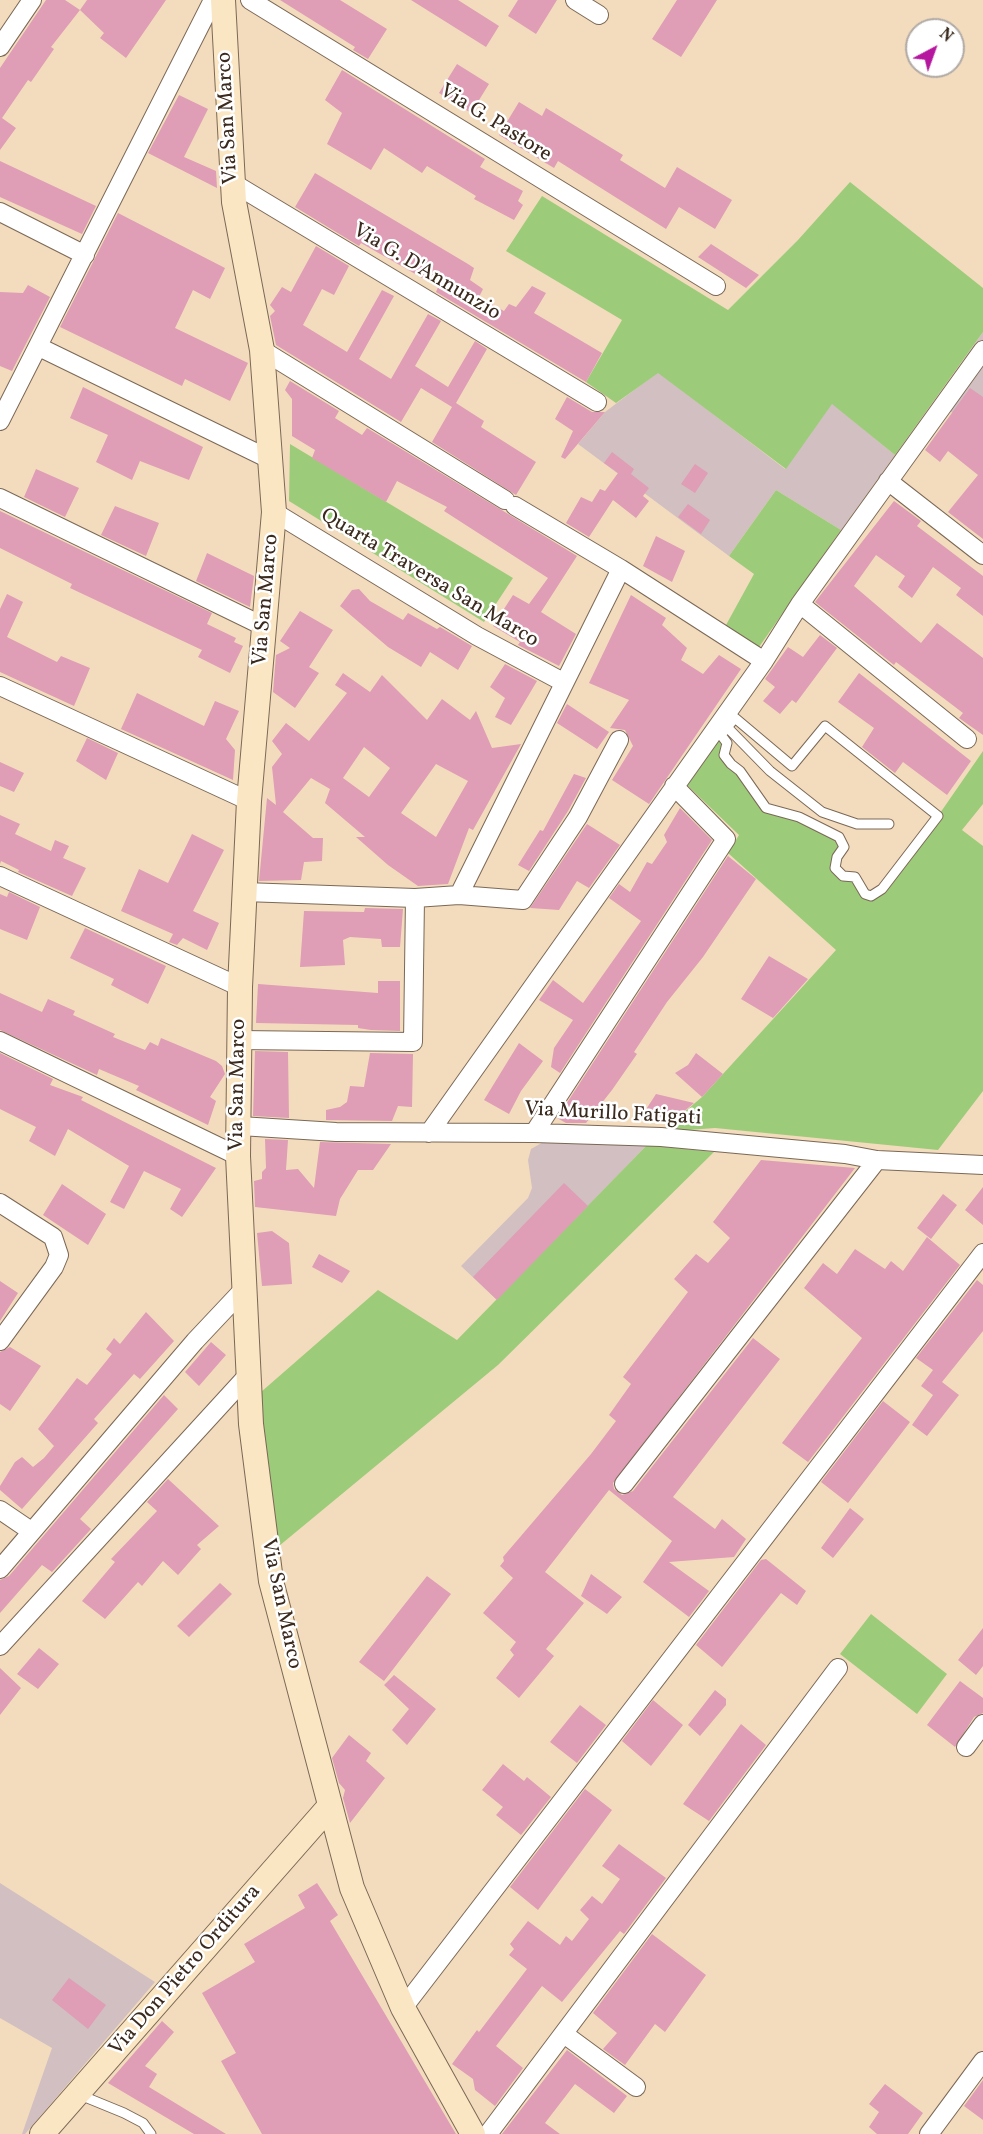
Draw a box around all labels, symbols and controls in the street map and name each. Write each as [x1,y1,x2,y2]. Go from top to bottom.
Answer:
north arrow [905,18,965,78]
text: N [934,24,957,48]
street label: Via San Marco [213,51,245,185]
street label: Via G. Pastore [434,80,556,168]
street label: Via G. D'Annunzio [347,219,505,327]
street label: Quarta Traversa San Marco [315,504,543,654]
street label: Via San Marco [249,533,285,667]
street label: Via San Marco [225,1019,253,1151]
street label: Via Murillo Fatigati [524,1098,702,1132]
street label: Via San Marco [254,1537,306,1671]
street label: Via Don Pietro Orditura [105,1880,267,2062]

